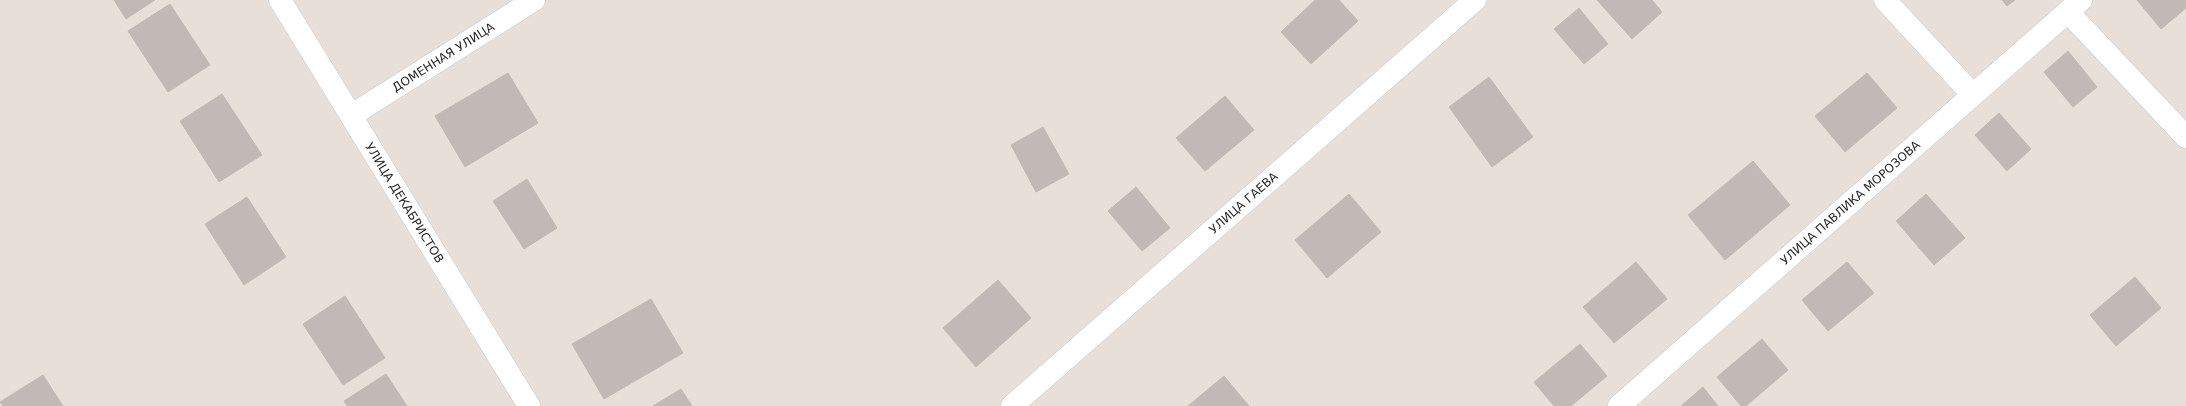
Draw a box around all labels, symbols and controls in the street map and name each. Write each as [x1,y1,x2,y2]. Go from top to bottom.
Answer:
street label: ДОМЕННАЯ УЛИЦА [390,19,498,95]
street label: УЛИЦА ПАВЛИКА МОРОЗОВА [1778,137,1924,268]
street label: УЛИЦА ДЕКАБРИСТОВ [362,140,447,265]
street label: УЛИЦА ГАЕВА [1207,169,1281,237]

